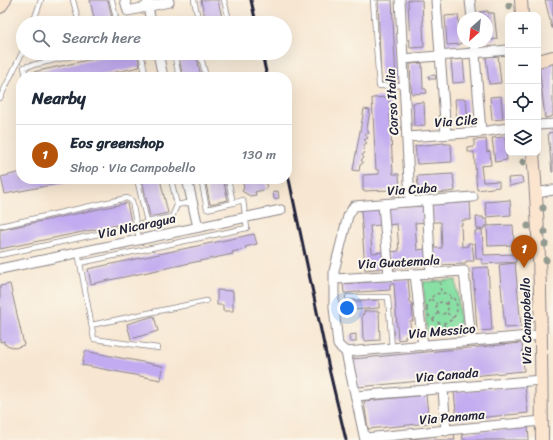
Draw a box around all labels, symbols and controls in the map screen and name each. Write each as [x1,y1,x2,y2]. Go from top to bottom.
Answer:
north arrow [457,12,493,48]
map controls [505,12,541,156]
button: + [505,12,541,48]
search box [16,16,292,60]
text: Search here [62,25,141,51]
icon: search [30,27,52,49]
button: − [505,48,541,84]
street label: Corso Italia [379,68,405,136]
text: Nearby [32,83,86,113]
button: locate [505,84,541,120]
street label: Via Cile [434,108,479,134]
button: layers [505,120,541,156]
text: Eos greenshop [70,130,164,156]
text: 1 [42,143,48,166]
text: 130 m [242,143,276,166]
text: Shop · Via Campobello [70,156,195,179]
street label: Via Cuba [386,176,438,202]
street label: Via Nicaragua [96,206,178,245]
pin: 1 [511,235,537,268]
street label: Via Guatemala [357,248,441,276]
street label: Via Campobello [514,277,538,365]
your location [337,298,357,318]
street label: Via Messico [408,317,477,345]
street label: Via Canada [415,361,480,389]
street label: Via Panama [418,403,486,431]

